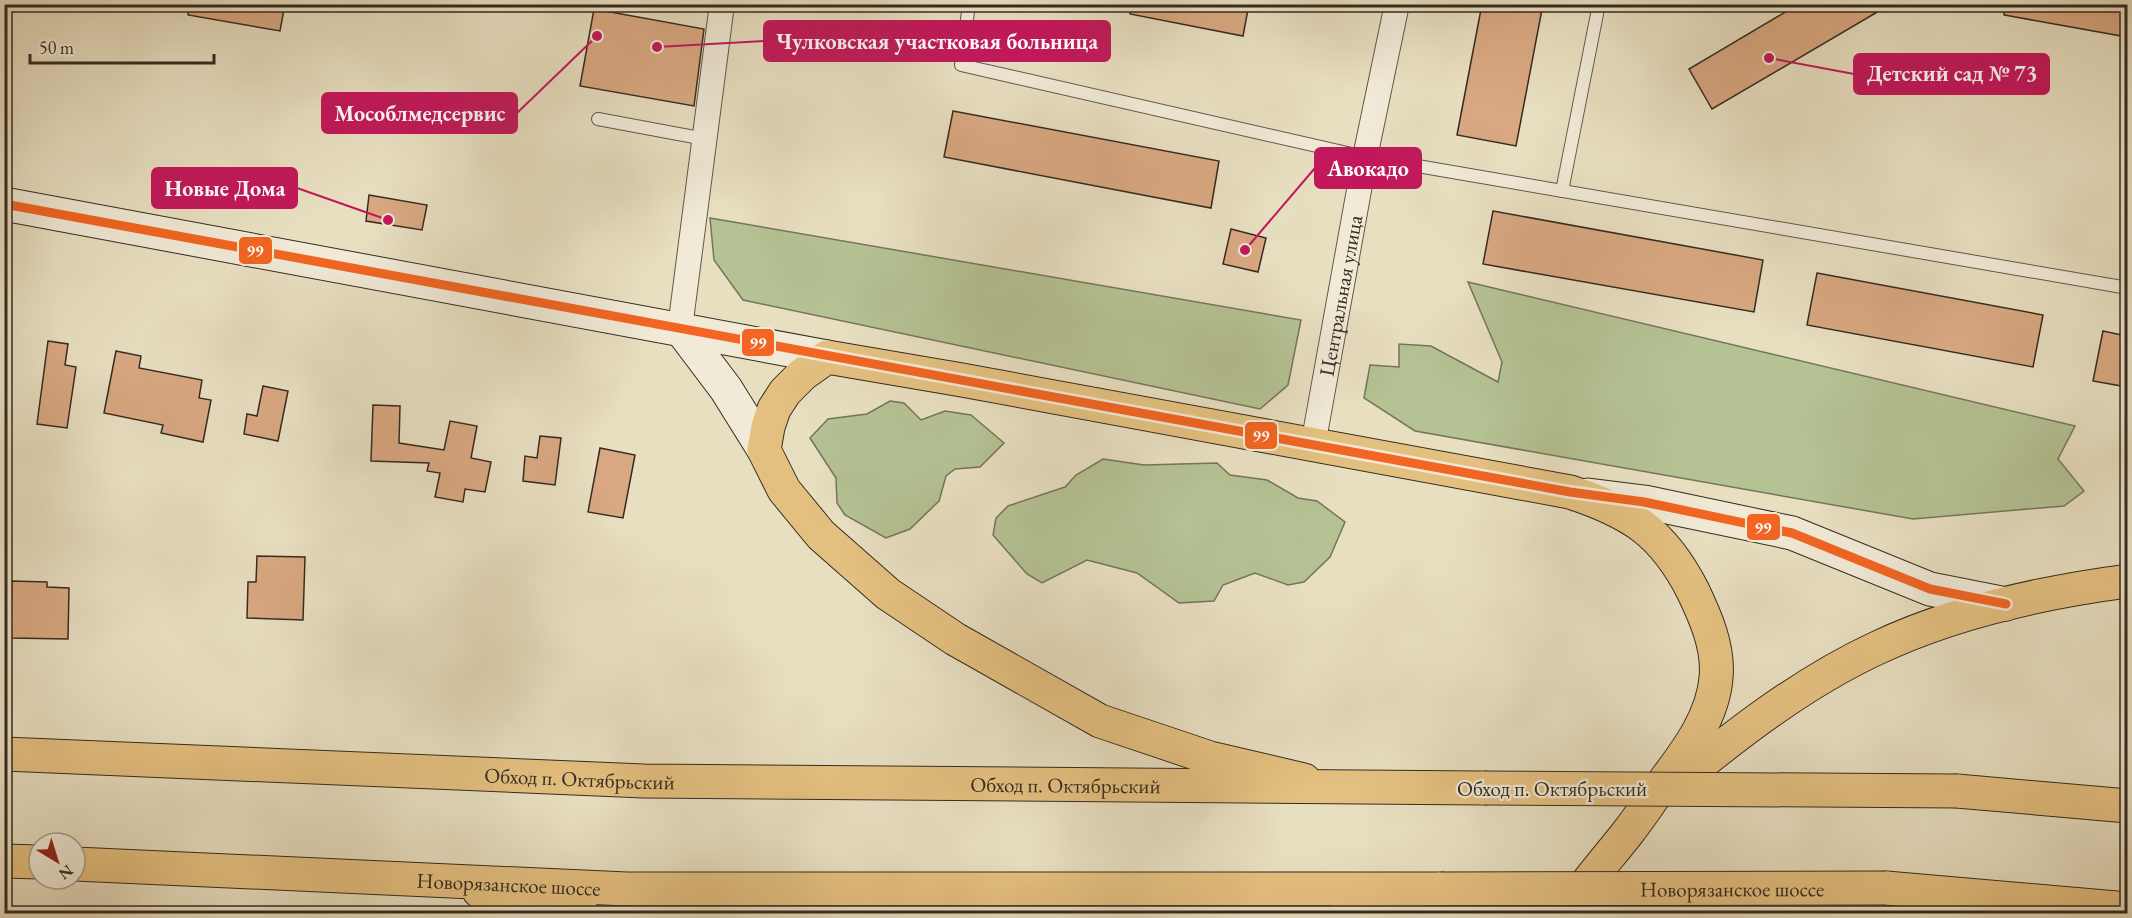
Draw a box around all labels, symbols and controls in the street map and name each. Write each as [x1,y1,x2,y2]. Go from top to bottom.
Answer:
callout: Чулковская участковая больница [764,21,1110,61]
scale bar [30,27,214,65]
text: Чулковская участковая больница [776,27,1098,56]
text: 50 m [39,36,74,59]
callout: Детский сад № 73 [1854,54,2049,94]
text: Детский сад № 73 [1867,59,2037,88]
callout: Мособлмедсервис [322,93,517,133]
text: Мособлмедсервис [334,99,506,128]
callout: Авокадо [1315,148,1421,188]
text: Авокадо [1326,154,1409,183]
callout: Новые Дома [152,168,297,208]
text: Новые Дома [165,174,286,203]
street label: Центральная улица [1312,212,1368,378]
line badge: 99 [238,236,273,265]
text: 99 [247,240,264,261]
line badge: 99 [741,328,775,357]
text: 99 [750,332,767,353]
line badge: 99 [1244,421,1278,450]
text: 99 [1253,425,1270,446]
line badge: 99 [1746,513,1781,541]
text: 99 [1755,517,1772,538]
street label: Обход п. Октябрьский [484,761,675,795]
street label: Обход п. Октябрьский [970,770,1161,799]
street label: Обход п. Октябрьский [1457,775,1647,802]
north arrow [27,831,87,891]
text: N [54,860,77,885]
street label: Новорязанское шоссе [416,866,601,901]
street label: Новорязанское шоссе [1640,875,1824,902]

